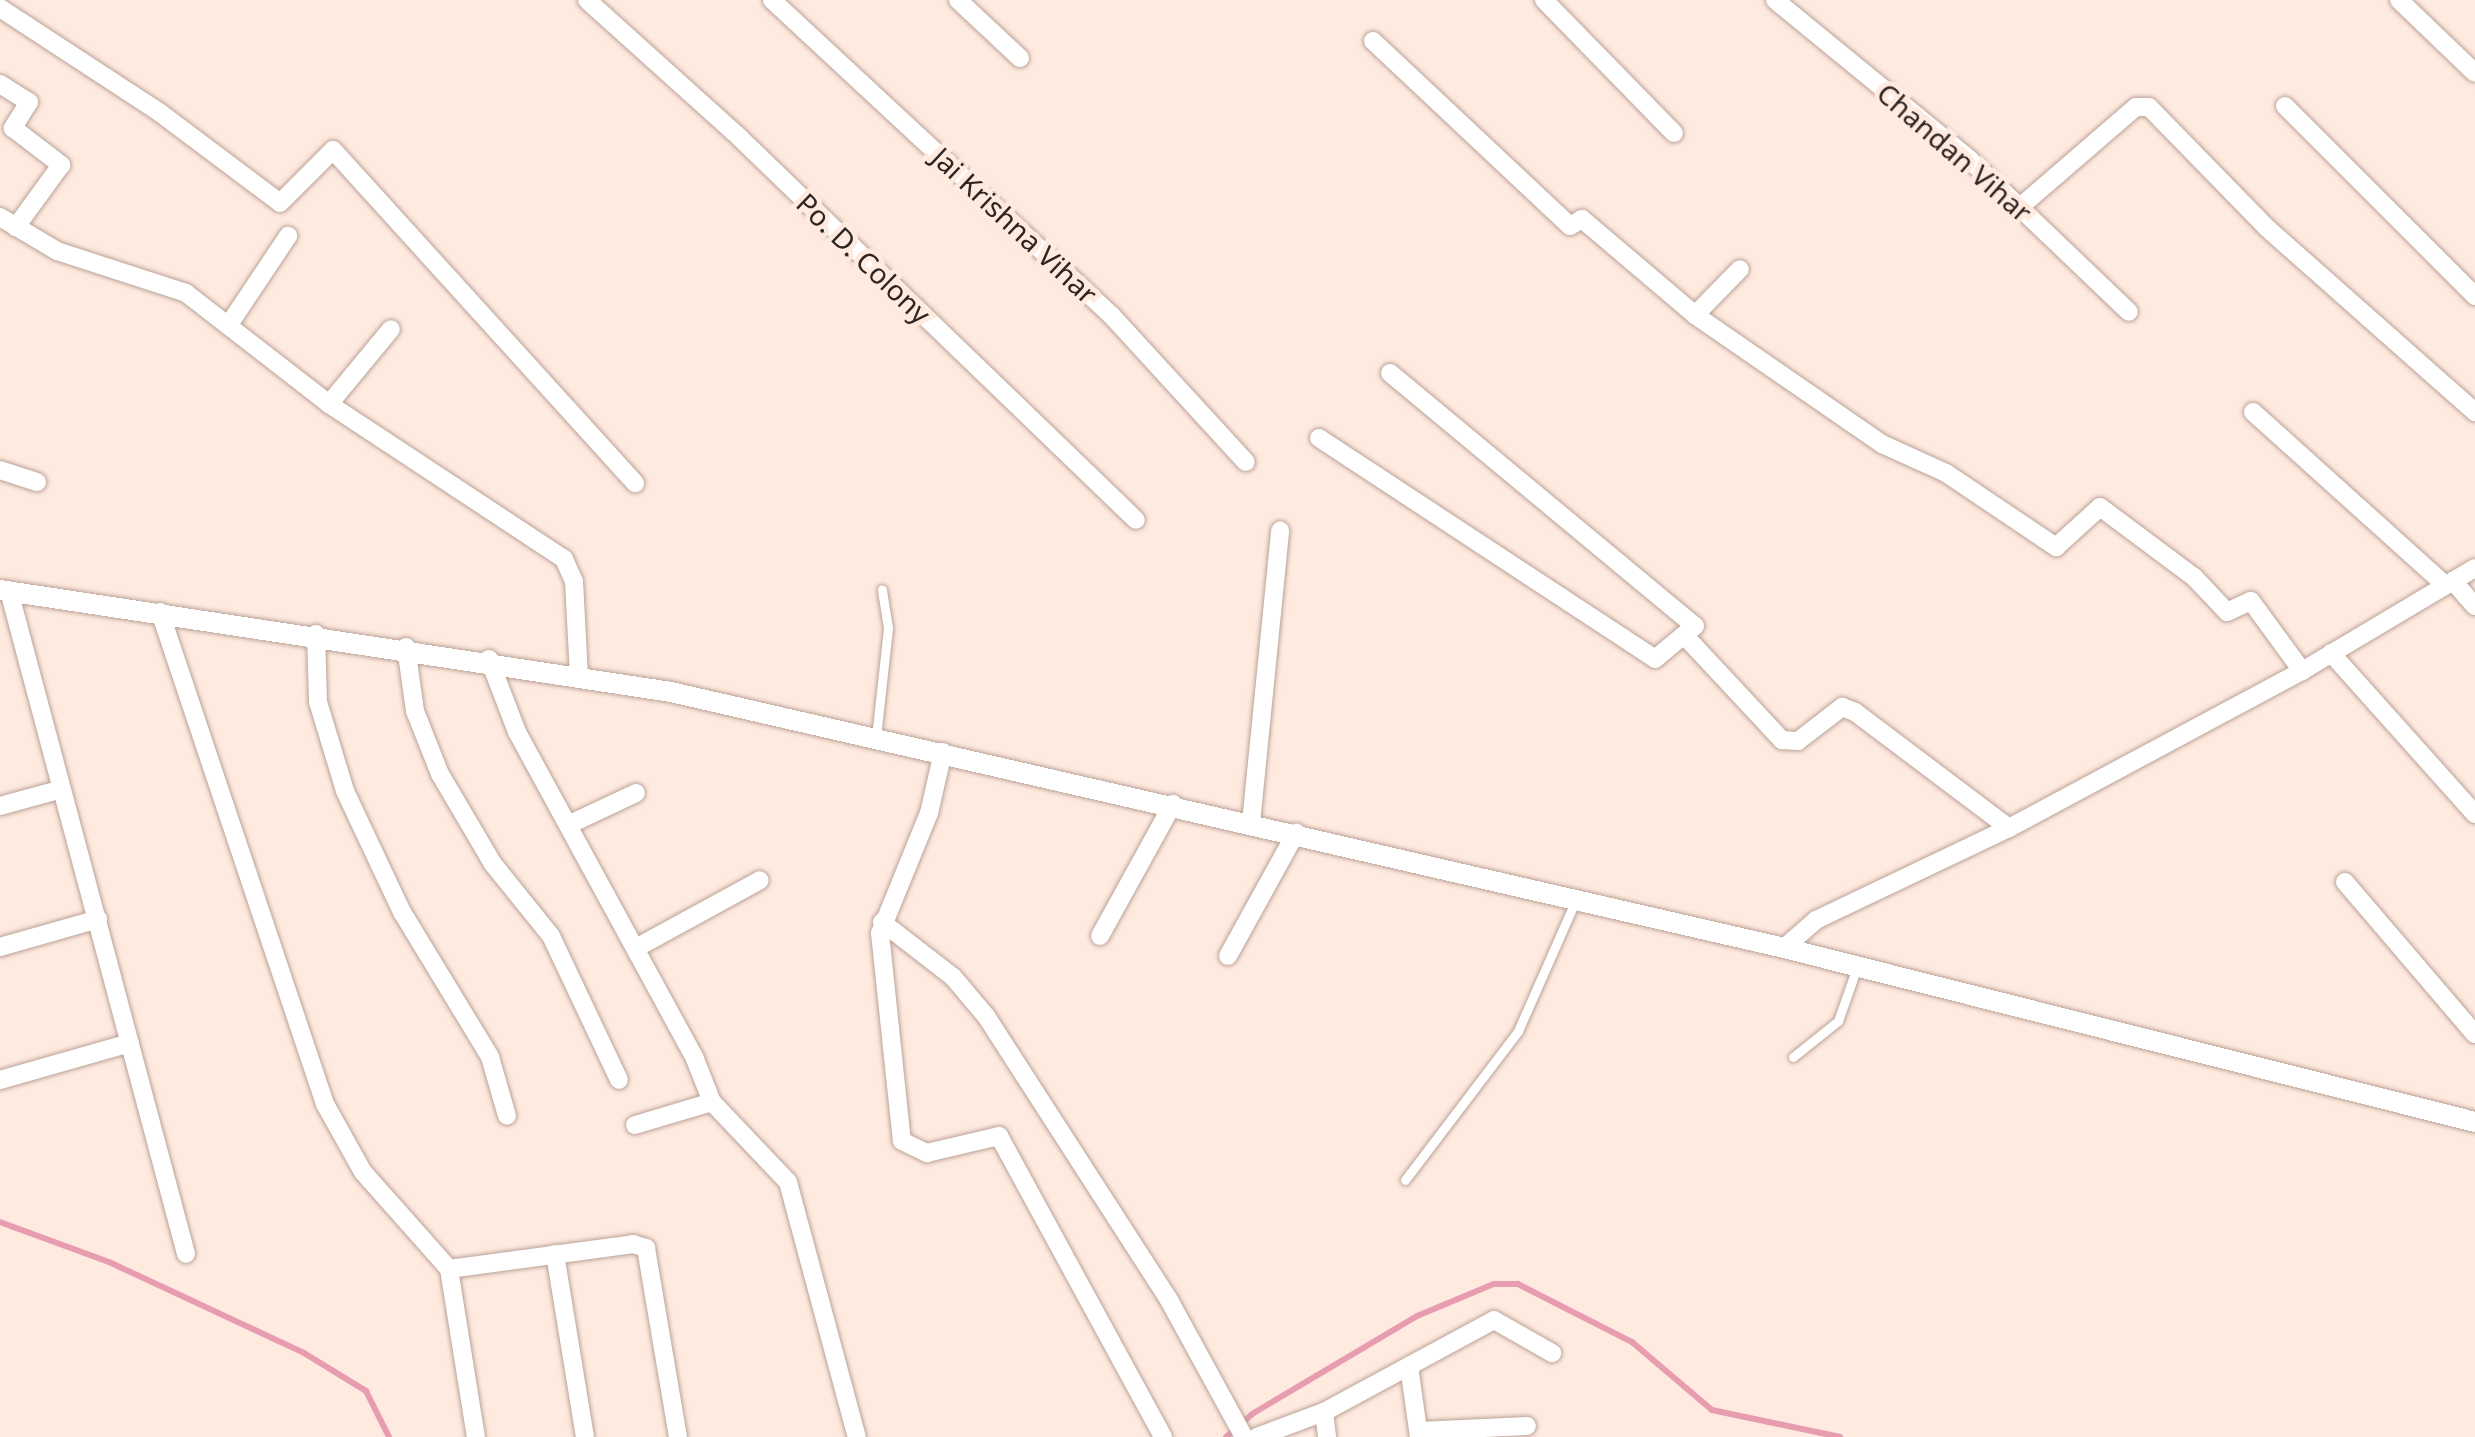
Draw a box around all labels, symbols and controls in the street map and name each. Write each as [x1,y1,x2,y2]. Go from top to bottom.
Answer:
street label: Chandan Vihar [1871,76,2039,228]
street label: Jai Krishna Vihar [925,140,1105,310]
street label: Po. D. Colony [790,186,938,330]

